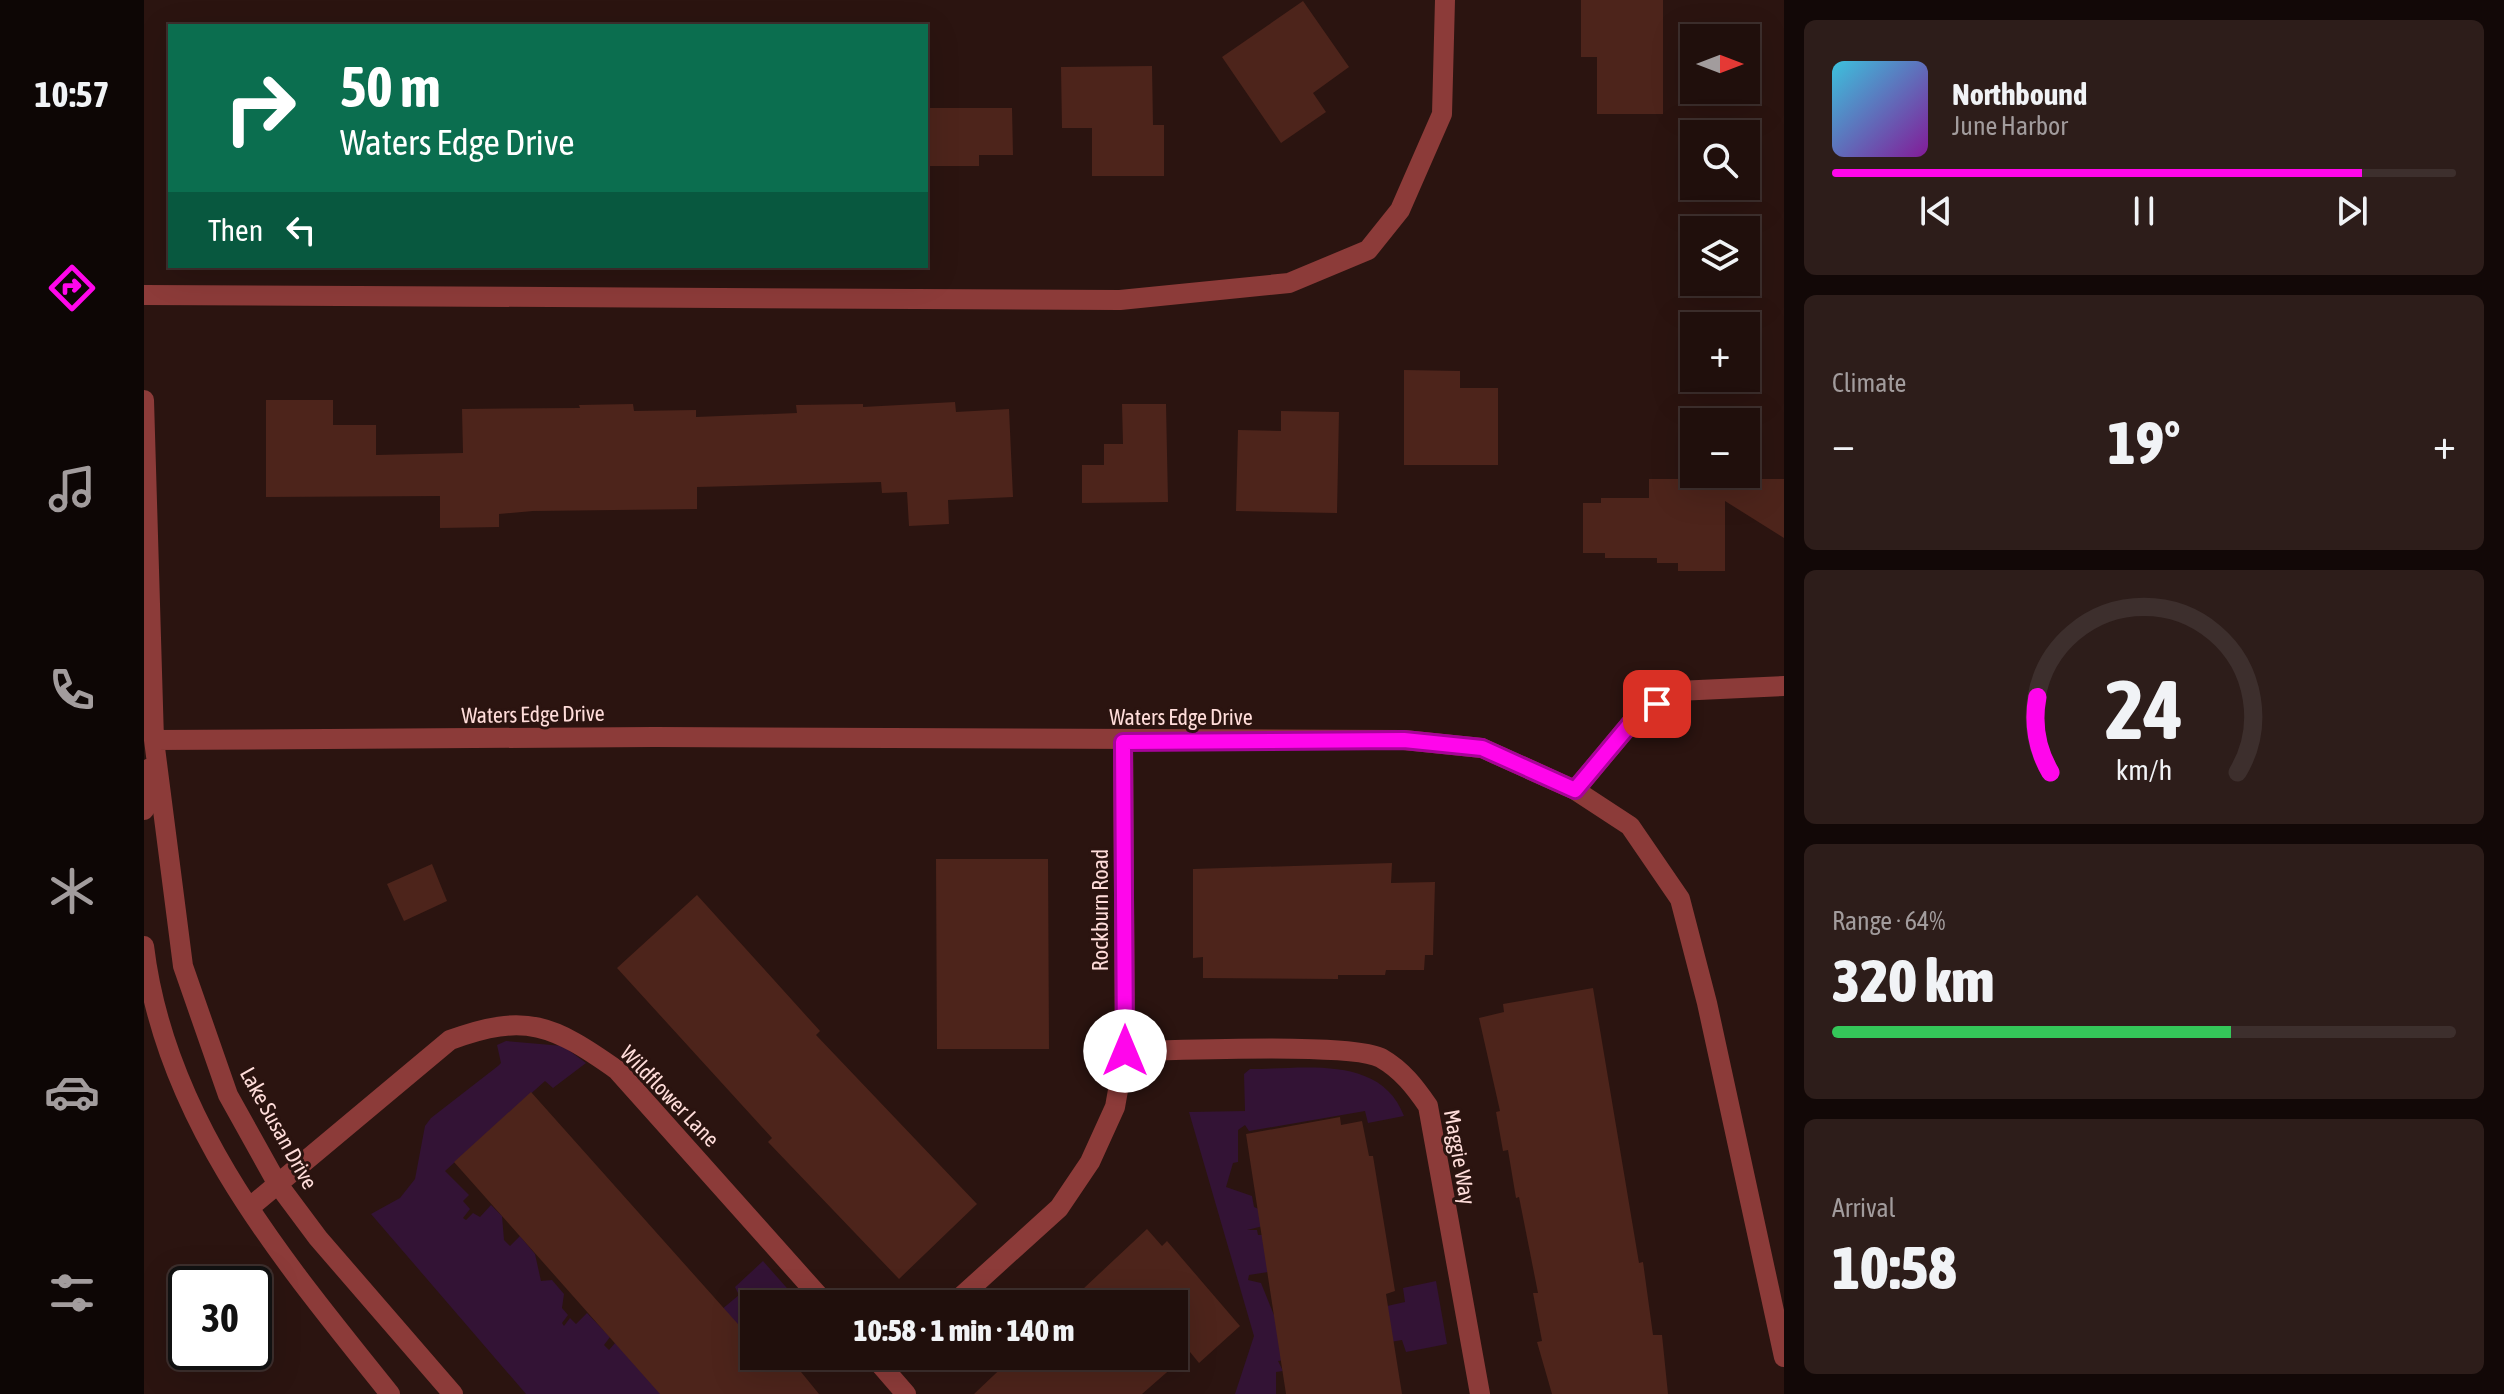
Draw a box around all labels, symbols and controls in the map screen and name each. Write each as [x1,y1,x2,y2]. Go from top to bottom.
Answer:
north arrow [1680,24,1760,104]
map controls [1680,24,1760,488]
text: 50 m [340,55,441,119]
icon: right [208,56,312,160]
text: 10:57 [35,73,109,115]
text: Northbound [1952,77,2087,111]
text: June Harbor [1952,111,2068,141]
button: search [1680,120,1760,200]
text: Waters Edge Drive [340,121,575,163]
icon: previous [1914,189,1958,233]
icon: pause [2122,189,2166,233]
icon: next [2330,189,2374,233]
icon: left [279,208,323,252]
text: Then [208,213,263,247]
button: layers [1680,216,1760,296]
icon: directions [44,260,100,316]
button: + [1680,312,1760,392]
text: Climate [1832,368,1906,398]
button: − [1680,408,1760,488]
text: 19° [2108,408,2180,477]
text: − [1832,418,1855,468]
text: + [2433,418,2456,468]
icon: music [44,461,100,517]
text: 24 [2105,661,2183,757]
icon: phone [44,662,100,718]
pin [1623,670,1691,738]
icon: arrive [1635,682,1679,726]
street label: Waters Edge Drive [461,700,605,728]
street label: Waters Edge Drive [1109,704,1253,730]
text: km/h [2116,753,2172,786]
street label: Rockburn Road [1087,849,1113,971]
icon: climate [44,863,100,919]
text: Range · 64% [1832,906,1945,936]
text: 320 km [1832,946,1994,1015]
position arrow [1083,1009,1167,1093]
street label: Wildflower Lane [615,1040,725,1152]
street label: Lake Susan Drive [235,1063,323,1193]
icon: car [44,1064,100,1120]
street label: Maggie Way [1439,1107,1481,1207]
text: Arrival [1832,1193,1896,1223]
text: 10:58 [1832,1233,1957,1302]
icon: filters [44,1265,100,1321]
speed limit sign: 30 [168,1266,272,1370]
text: 10:58 · 1 min · 140 m [854,1313,1074,1347]

